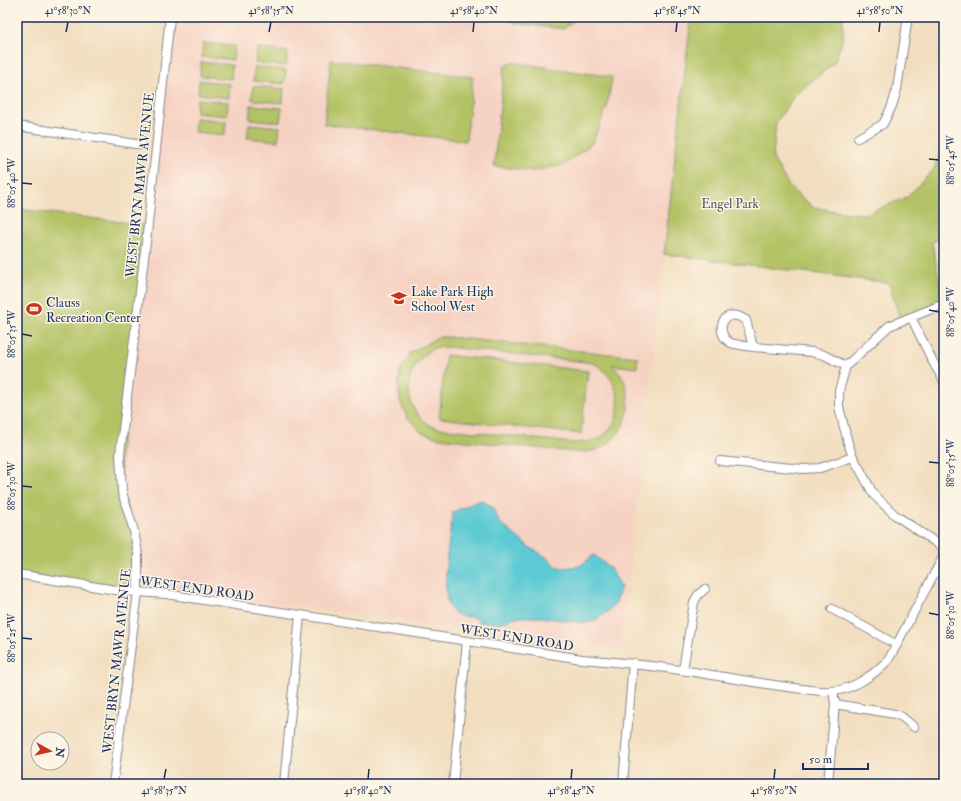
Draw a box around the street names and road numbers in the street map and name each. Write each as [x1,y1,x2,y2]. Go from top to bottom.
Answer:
street label: WEST BRYN MAWR AVENUE [122,92,158,280]
street label: WEST BRYN MAWR AVENUE [99,568,135,756]
street label: WEST END ROAD [138,573,255,605]
street label: WEST END ROAD [458,621,575,655]

